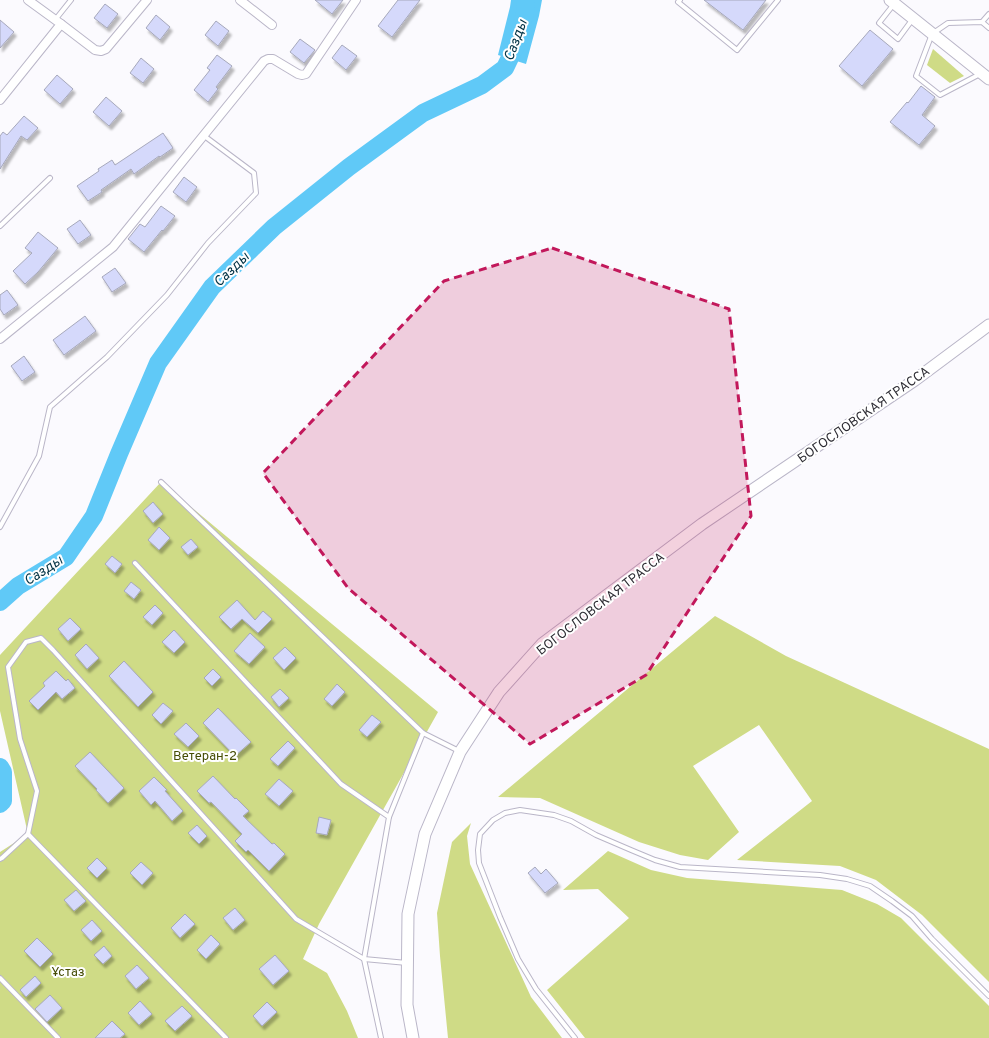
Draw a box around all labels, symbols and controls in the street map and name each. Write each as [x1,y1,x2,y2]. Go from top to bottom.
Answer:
water label: Сазды [501,17,532,64]
water label: Сазды [211,249,254,291]
street label: БОГОСЛОВСКАЯ ТРАССА [795,364,934,467]
street label: БОГОСЛОВСКАЯ ТРАССА [534,550,668,659]
water label: Сазды [21,552,67,590]
park label: Ветеран-2 [173,749,237,765]
park label: Ұстаз [51,965,85,981]

